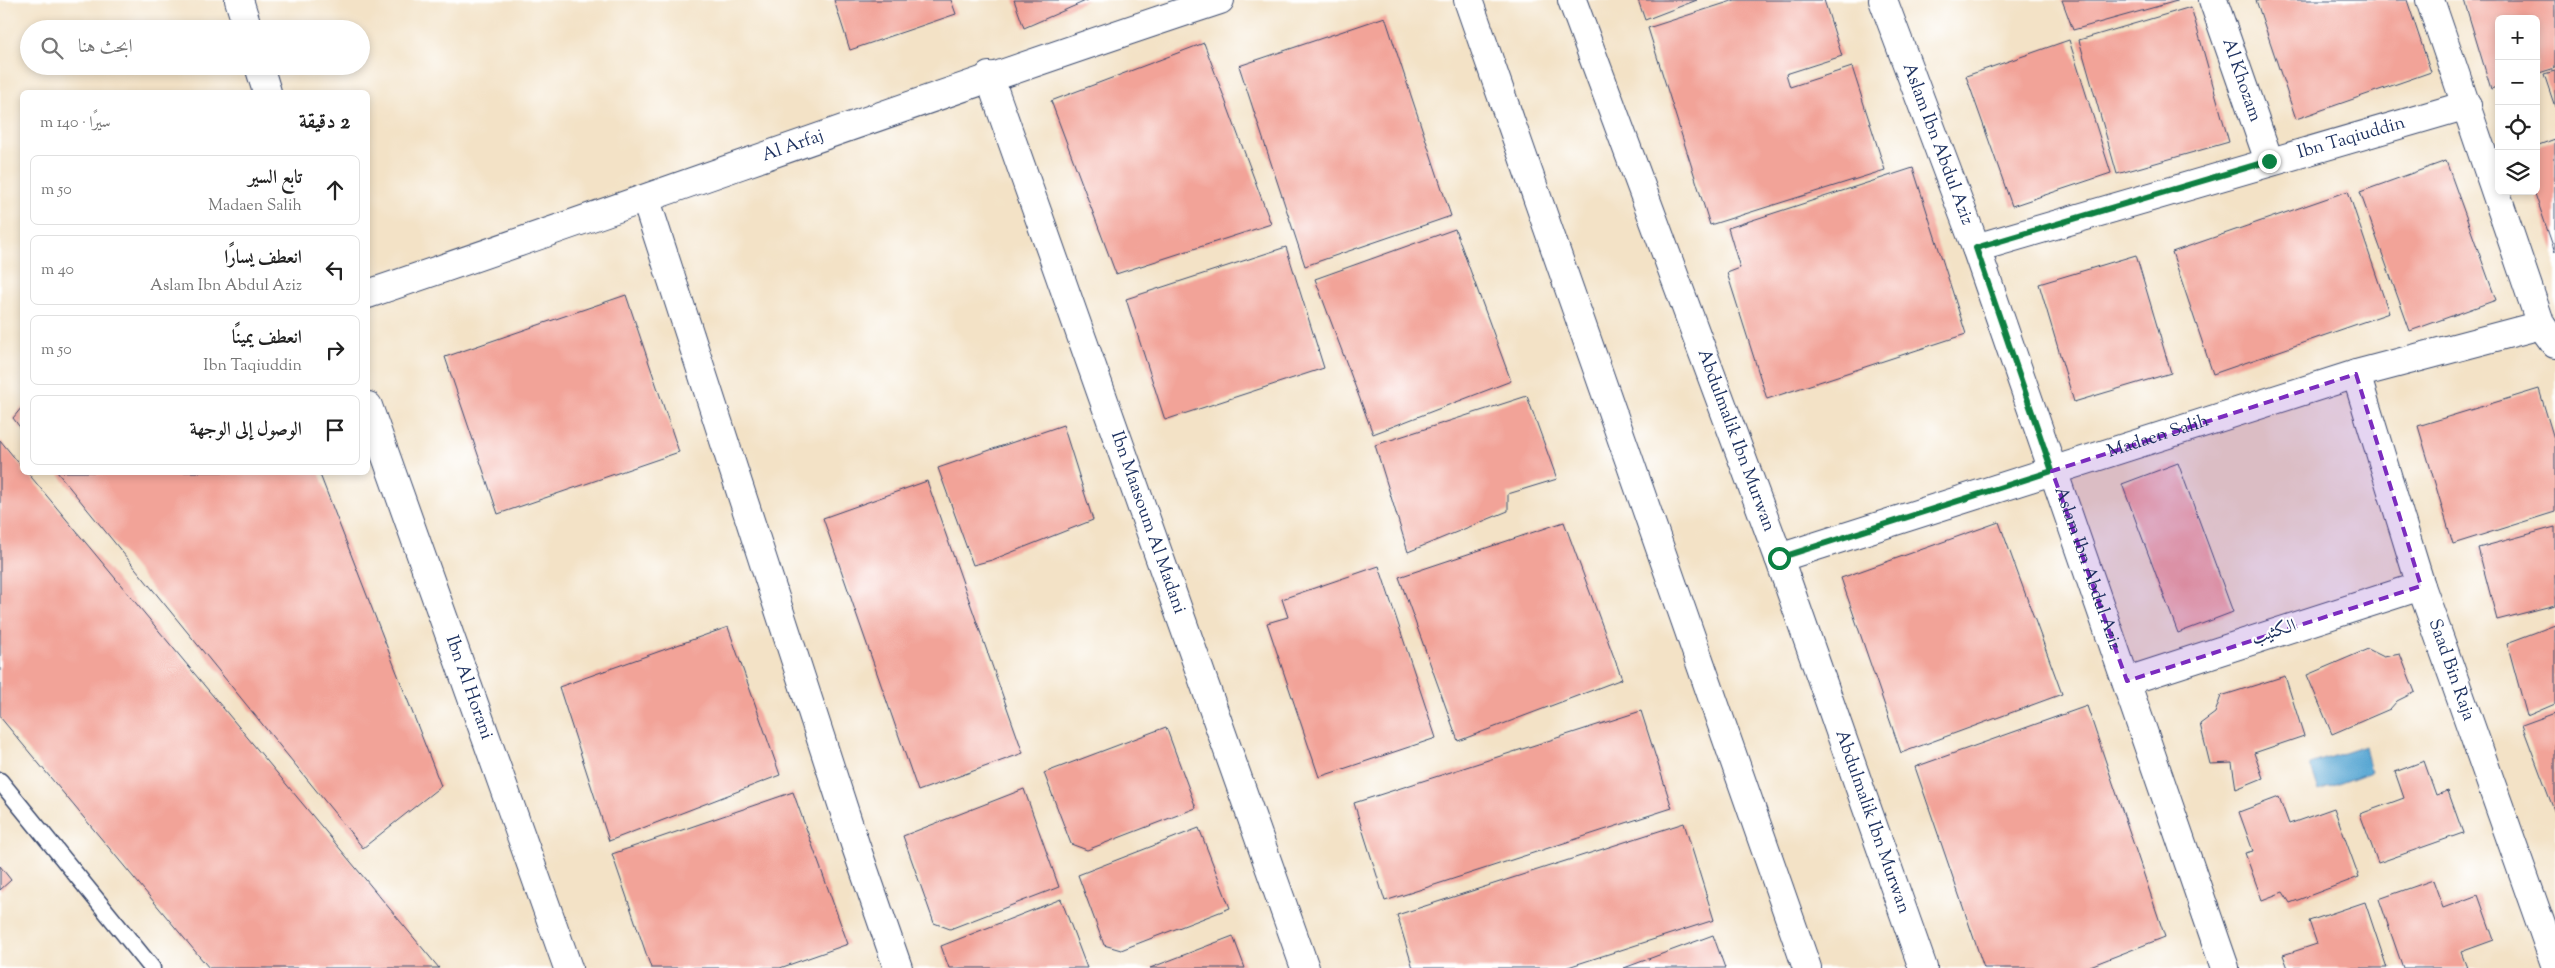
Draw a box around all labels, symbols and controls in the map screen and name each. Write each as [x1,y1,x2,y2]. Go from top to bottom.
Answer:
map controls [2495,15,2540,195]
button: + [2495,15,2540,60]
search box [20,20,370,75]
icon: search [38,34,66,62]
text: ابحث هنا [78,34,133,61]
street label: Al Khozam [2214,35,2267,126]
street label: Aslam Ibn Abdul Aziz [1895,59,1979,229]
button: − [2495,60,2540,105]
button: locate [2495,105,2540,150]
text: 2 دقيقة [299,108,350,138]
street label: Ibn Taqiuddin [2294,111,2409,167]
text: سيرًا · 140 m [40,112,111,135]
street label: Al Arfaj [759,124,828,169]
route end [2258,150,2281,173]
button: layers [2495,150,2540,195]
text: تابع السير [248,165,302,192]
icon: ahead [321,176,349,204]
text: 50 m [41,179,72,202]
text: Madaen Salih [208,195,302,218]
text: انعطف يسارًا [224,245,302,272]
icon: left [321,256,349,284]
text: 40 m [41,259,74,282]
text: Aslam Ibn Abdul Aziz [150,275,302,298]
text: انعطف يمينًا [232,325,302,352]
icon: right [321,336,349,364]
text: 50 m [41,339,72,362]
street label: Abdulmalik Ibn Murwan [1690,346,1781,536]
text: Ibn Taqiuddin [203,355,302,378]
street label: Madaen Salih [2104,409,2213,465]
icon: arrive [321,416,349,444]
text: الوصول إلى الوجهة [190,417,302,444]
street label: Ibn Maasoum Al Madani [1103,428,1192,618]
street label: Aslam Ibn Abdul Aziz [2047,483,2127,654]
route start [1768,547,1791,570]
street label: الكثيب [2248,614,2300,652]
street label: Saad Bin Raja [2421,616,2481,725]
street label: Ibn Al Horani [438,632,499,743]
street label: Abdulmalik Ibn Murwan [1827,727,1916,918]

